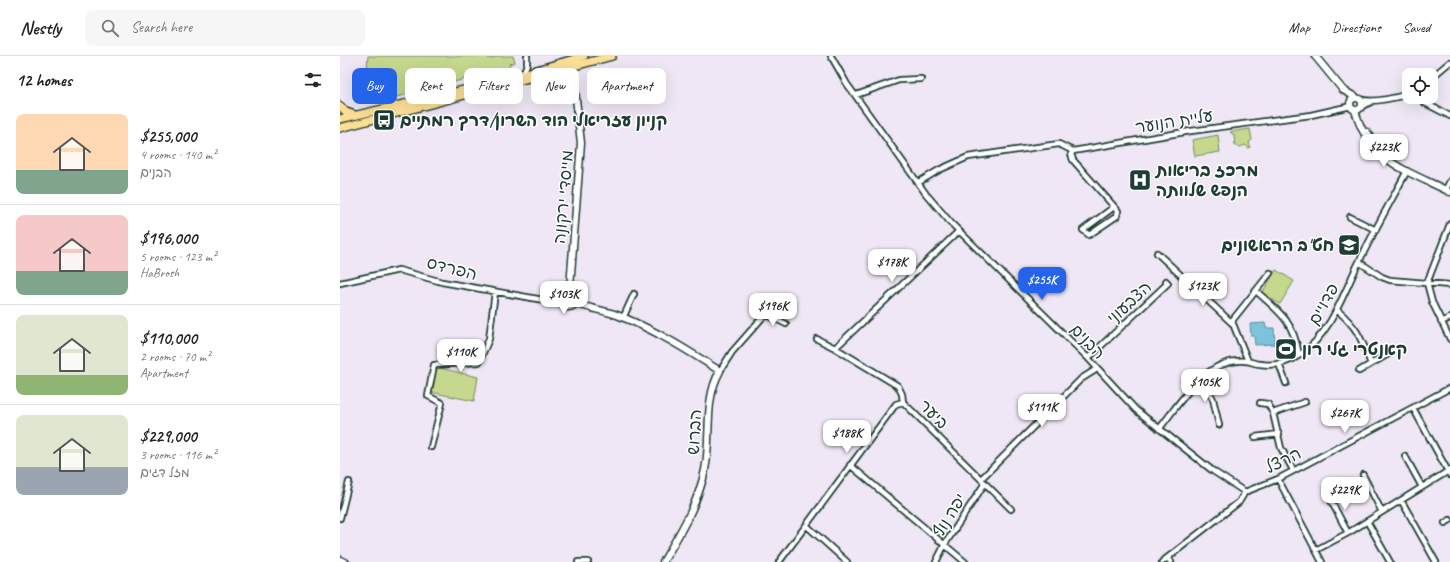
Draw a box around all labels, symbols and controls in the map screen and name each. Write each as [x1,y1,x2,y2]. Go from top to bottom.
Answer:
search box [85,10,365,46]
text: Nestly [20,16,61,40]
icon: search [99,17,121,39]
text: Search here [131,18,192,37]
text: Map [1289,19,1310,36]
text: Directions [1332,19,1381,36]
text: Saved [1403,19,1430,36]
chip: Buy [352,68,397,104]
chip: Rent [405,68,456,104]
chip: Filters [464,68,523,104]
chip: New [531,68,579,104]
chip: Apartment [587,68,666,104]
map controls [1402,68,1438,104]
button: locate [1402,68,1438,104]
icon: filters [302,69,324,91]
text: 12 homes [16,70,72,91]
street label: עליית הנוער [1134,105,1215,138]
bus stop icon: קניון עזריאלי הוד השרון/דרך רמתיים [371,107,397,133]
place label: קניון עזריאלי הוד השרון/דרך רמתיים [400,110,667,131]
text: $255,000 [140,126,196,147]
icon: home [48,130,96,178]
pin: $223K [1356,134,1412,168]
text: $223K [1369,139,1399,155]
text: 4 rooms · 140 m² [140,147,216,163]
street label: מייסדי ירקונה [549,149,578,245]
place label: מרכז בריאות הנפש שלוותה [1154,160,1258,201]
text: הבנים [140,165,172,181]
hospital icon: מרכז בריאות הנפש שלוותה [1127,167,1153,193]
text: $196,000 [140,228,197,249]
icon: home [48,231,96,279]
school or university icon: חט"ב הראשונים [1336,232,1362,258]
place label: חט"ב הראשונים [1221,235,1334,256]
text: 5 rooms · 123 m² [140,249,216,265]
pin: $178K [864,249,920,283]
street label: הפרדס [424,252,479,285]
text: $178K [877,254,907,270]
text: HaBrosh [140,265,179,281]
pin: $255K [1014,267,1070,301]
text: $255K [1027,272,1057,288]
pin: $123K [1175,273,1231,307]
street label: הצבעוני [1103,276,1156,328]
text: $123K [1188,278,1218,294]
street label: פדויים [1303,280,1343,329]
pin: $103K [536,281,592,315]
text: $103K [549,286,579,302]
pin: $196K [745,293,801,327]
text: $196K [758,298,788,314]
street label: הבנים [1066,319,1110,364]
text: $110,000 [140,328,197,349]
icon: home [48,331,96,379]
sports icon: קאנטרי גלי רון [1273,336,1299,362]
pin: $110K [433,339,489,373]
place label: קאנטרי גלי רון [1302,339,1407,360]
text: $110K [446,344,476,360]
text: 2 rooms · 70 m² [140,349,210,365]
text: Apartment [140,365,188,381]
pin: $105K [1177,369,1233,403]
text: $105K [1190,374,1220,390]
pin: $111K [1014,394,1070,428]
street label: ביער [914,395,953,434]
text: $111K [1027,399,1057,415]
pin: $267K [1317,400,1373,434]
text: $267K [1330,405,1360,421]
street label: הברוש [683,409,706,455]
pin: $188K [819,420,875,454]
text: $188K [832,425,862,441]
text: $229,000 [140,426,197,447]
icon: home [48,431,96,479]
street label: הרצל [1262,443,1305,478]
text: 3 rooms · 116 m² [140,447,216,463]
text: מזל דגים [140,465,190,481]
pin: $229K [1317,477,1373,511]
text: $229K [1330,482,1360,498]
street label: יפה נוף [928,489,971,541]

